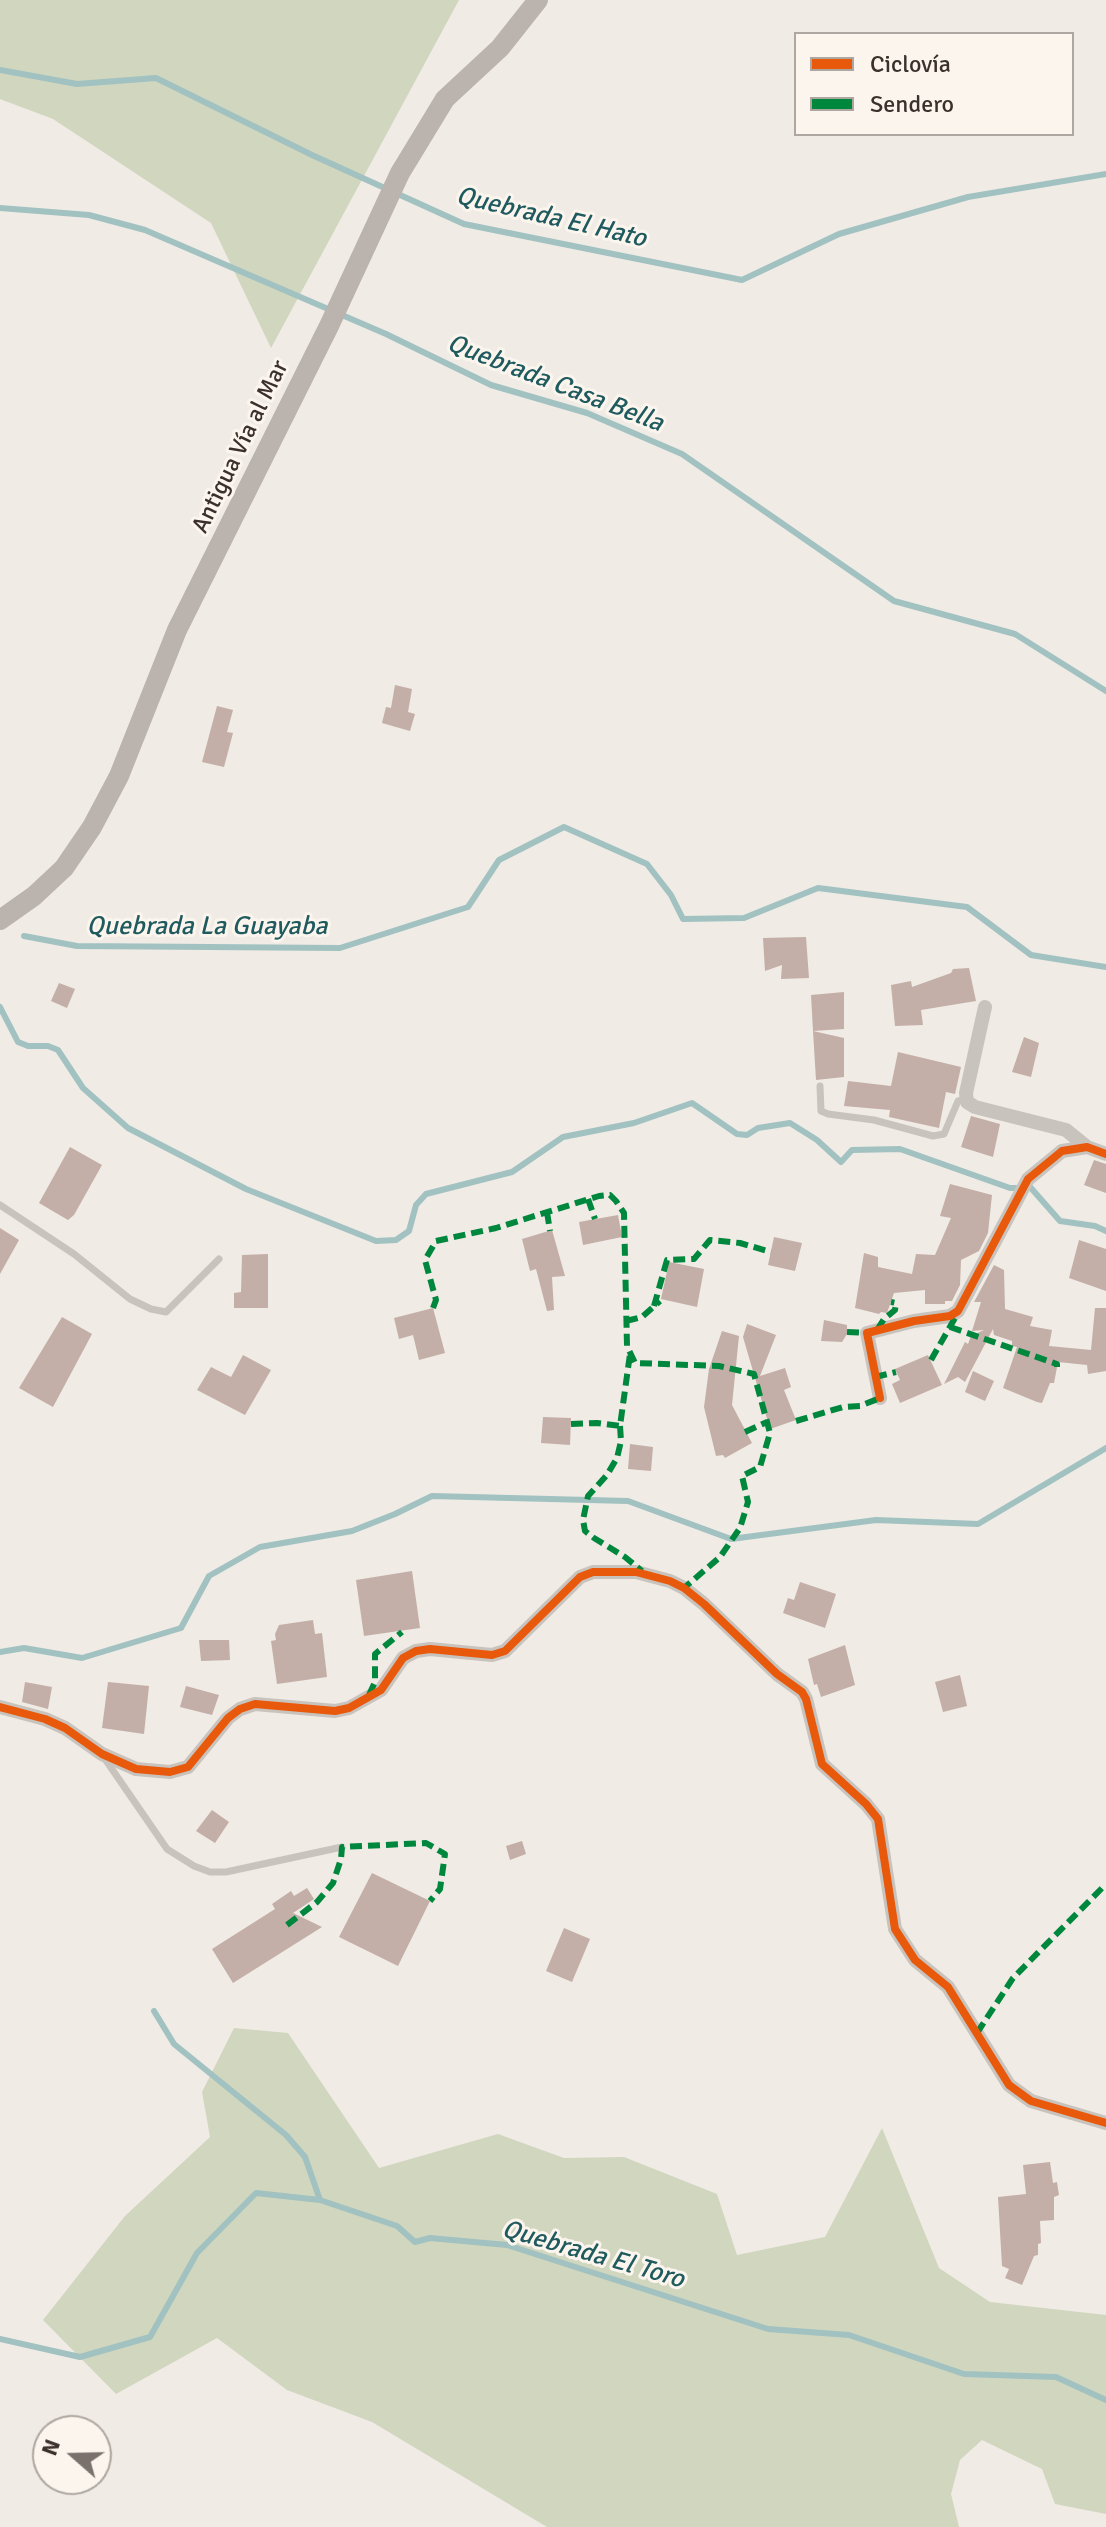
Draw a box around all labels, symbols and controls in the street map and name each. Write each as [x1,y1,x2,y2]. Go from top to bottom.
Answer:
legend [794,32,1074,136]
text: Ciclovía [870,49,951,79]
text: Sendero [870,89,954,119]
water label: Quebrada El Hato [453,181,649,255]
water label: Quebrada Casa Bella [443,328,667,440]
street label: Antigua Vía al Mar [187,356,295,538]
water label: Quebrada La Guayaba [87,911,327,943]
water label: Quebrada El Toro [498,2214,688,2296]
north arrow [32,2415,112,2495]
text: N [36,2435,66,2459]

